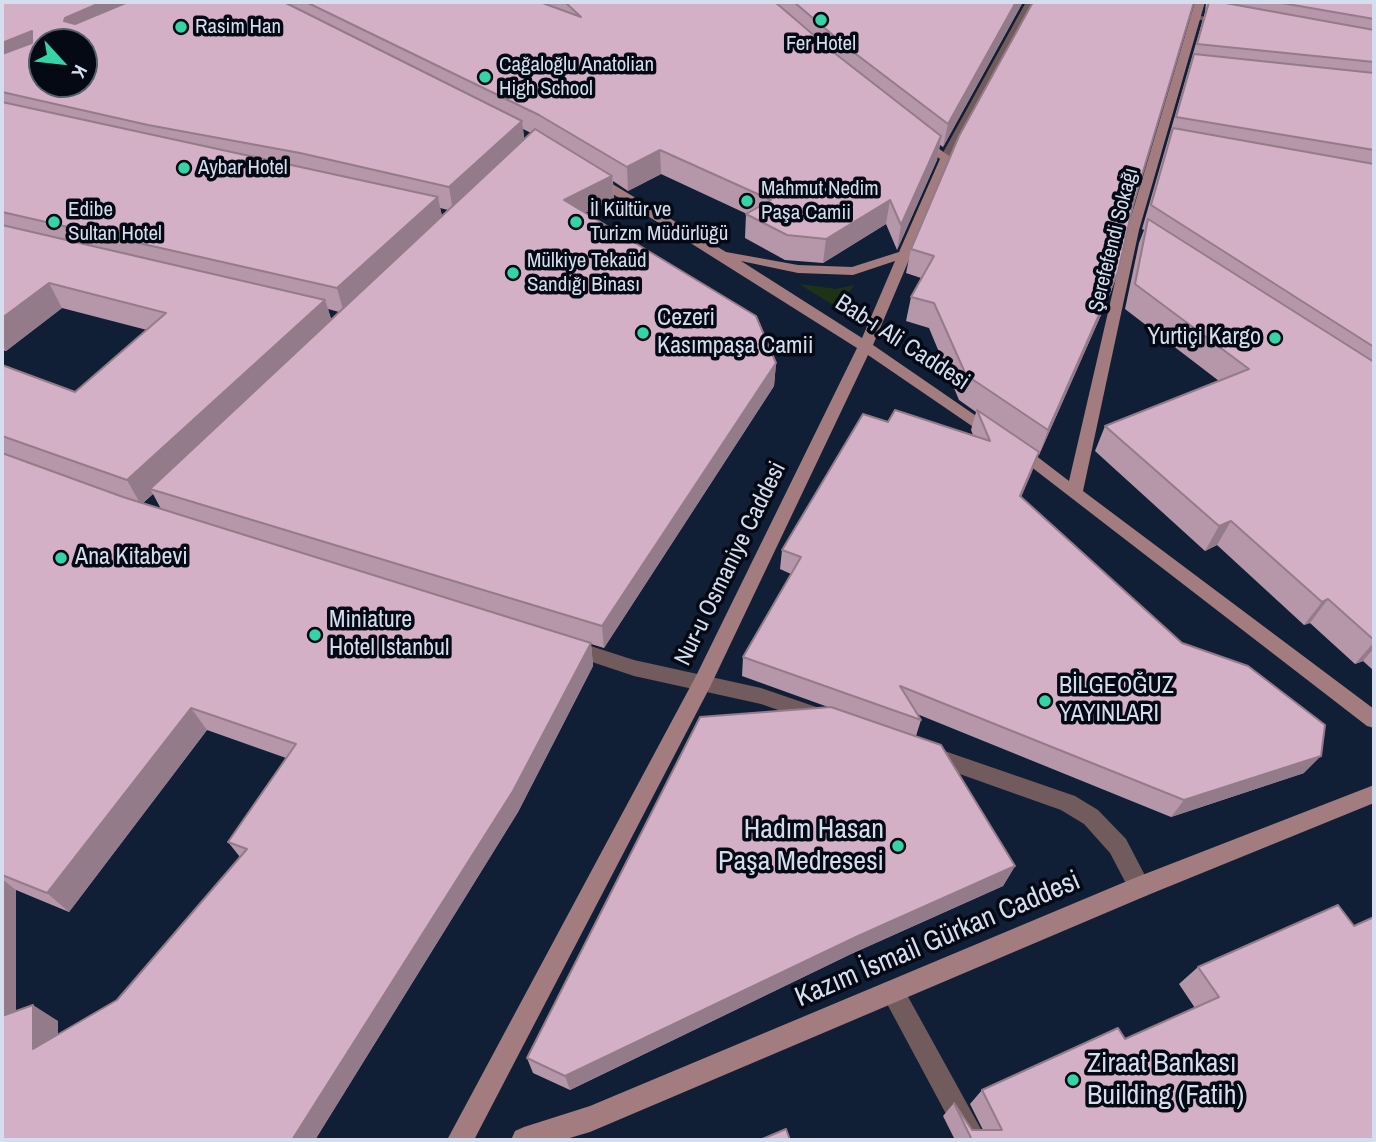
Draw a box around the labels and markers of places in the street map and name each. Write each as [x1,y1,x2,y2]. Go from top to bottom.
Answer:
marker: Fer Hotel [813,12,829,28]
place label: Rasim Han [195,14,281,40]
marker: Rasim Han [173,19,189,35]
place label: Fer Hotel [786,31,856,57]
place label: Cağaloğlu Anatolian High School [499,52,654,102]
marker: Cağaloğlu Anatolian High School [477,69,493,85]
place label: Aybar Hotel [198,155,288,181]
marker: Aybar Hotel [176,160,192,176]
place label: Mahmut Nedim Paşa Camii [761,176,879,226]
marker: Mahmut Nedim Paşa Camii [739,193,755,209]
place label: Edibe Sultan Hotel [68,197,162,247]
place label: İl Kültür ve Turizm Müdürlüğü [590,197,728,247]
marker: Edibe Sultan Hotel [46,214,62,230]
marker: İl Kültür ve Turizm Müdürlüğü [568,214,584,230]
place label: Mülkiye Tekaüd Sandığı Binası [527,248,647,298]
marker: Mülkiye Tekaüd Sandığı Binası [505,265,521,281]
place label: Cezeri Kasımpaşa Camii [657,305,813,361]
place label: Yurtiçi Kargo [1147,324,1261,352]
marker: Cezeri Kasımpaşa Camii [635,325,651,341]
marker: Yurtiçi Kargo [1267,330,1283,346]
place label: Ana Kitabevi [75,544,188,572]
marker: Ana Kitabevi [53,550,69,566]
place label: Miniature Hotel Istanbul [329,607,449,663]
marker: Miniature Hotel Istanbul [307,627,323,643]
place label: BİLGEOĞUZ YAYINLARI [1059,673,1174,729]
marker: BİLGEOĞUZ YAYINLARI [1037,693,1053,709]
place label: Hadım Hasan Paşa Medresesi [718,813,884,879]
marker: Hadım Hasan Paşa Medresesi [890,838,906,854]
place label: Ziraat Bankası Building (Fatih) [1087,1047,1244,1113]
marker: Ziraat Bankası Building (Fatih) [1065,1072,1081,1088]

